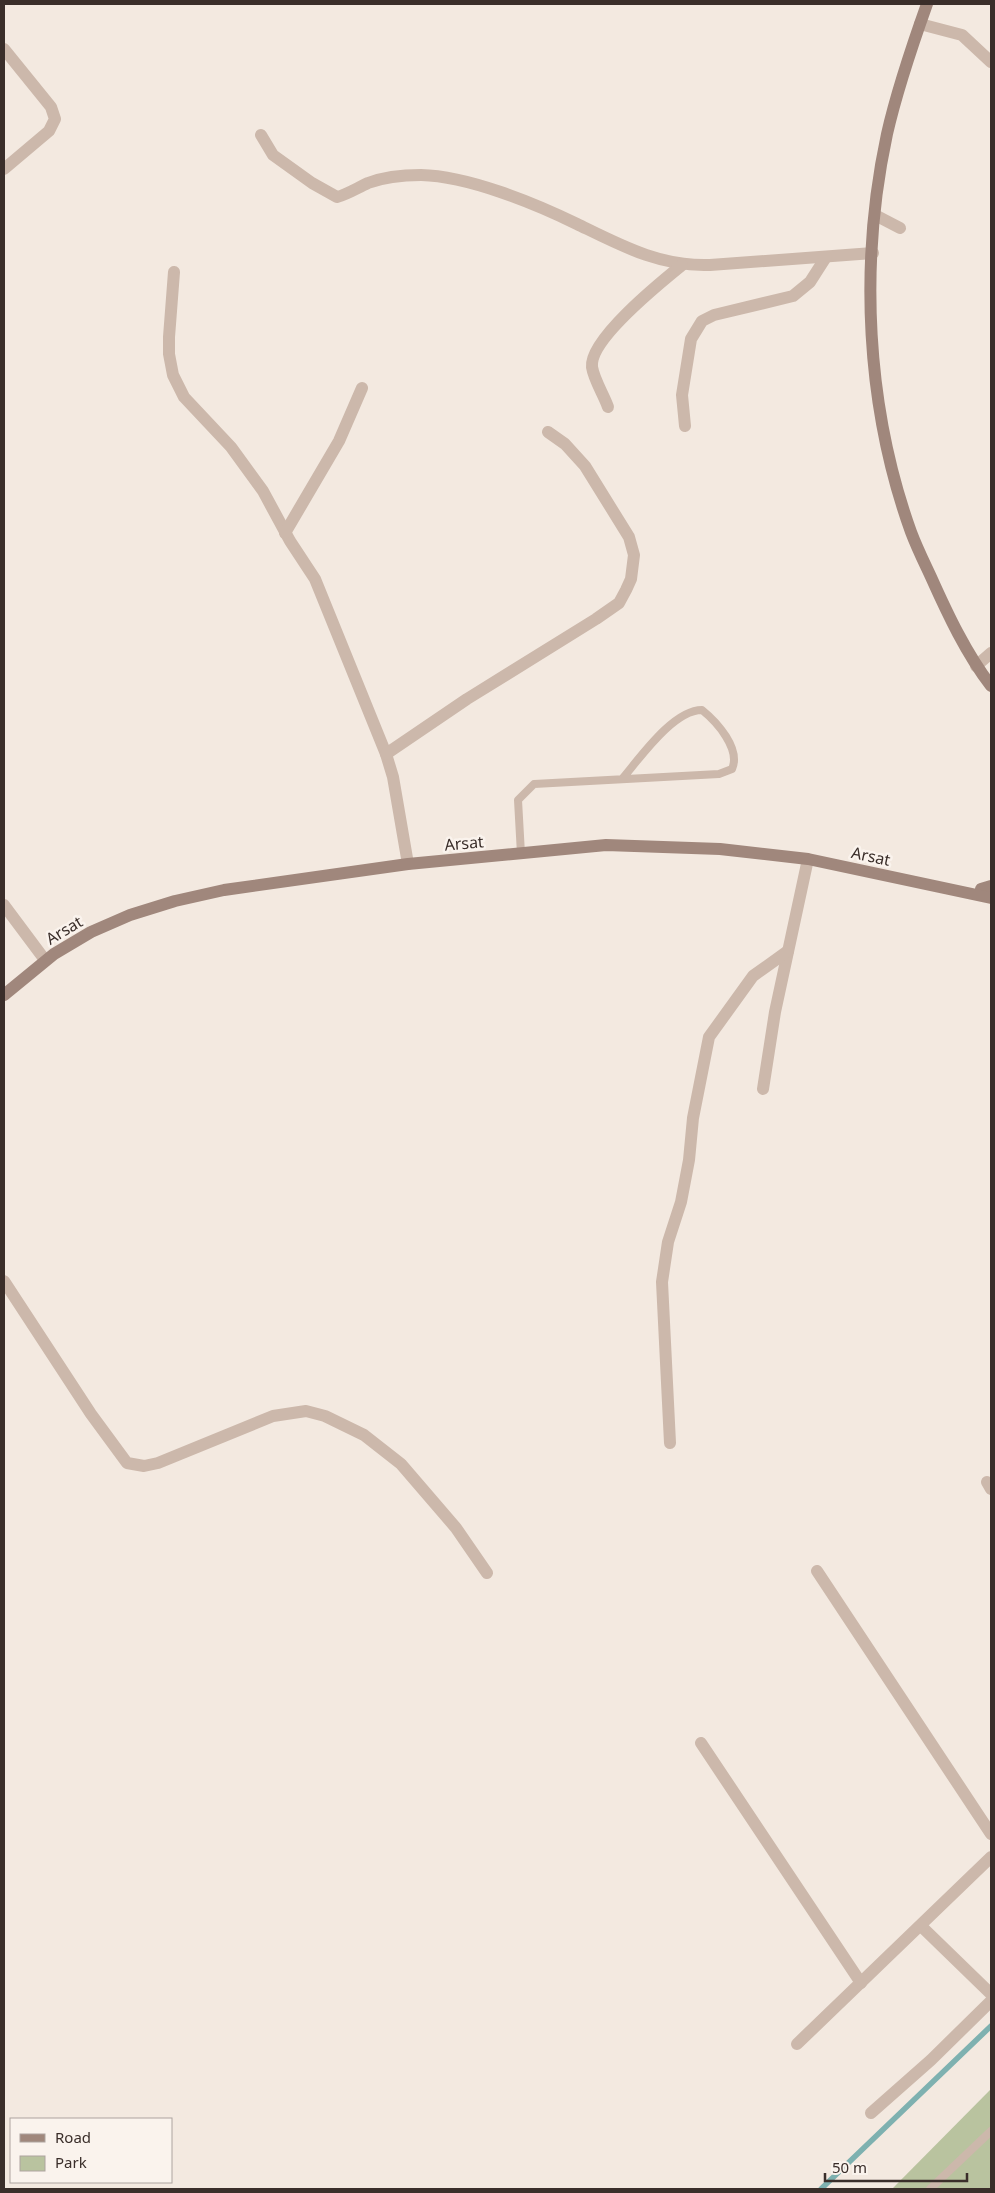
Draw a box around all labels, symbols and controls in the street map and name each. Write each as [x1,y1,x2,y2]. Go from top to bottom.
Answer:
street label: Arsat [443,830,485,856]
street label: Arsat [850,841,893,871]
street label: Arsat [42,910,87,950]
legend [10,2118,172,2183]
text: Road [55,2127,91,2147]
scale bar [825,2150,968,2182]
text: Park [55,2152,87,2172]
text: 50 m [832,2157,867,2177]

